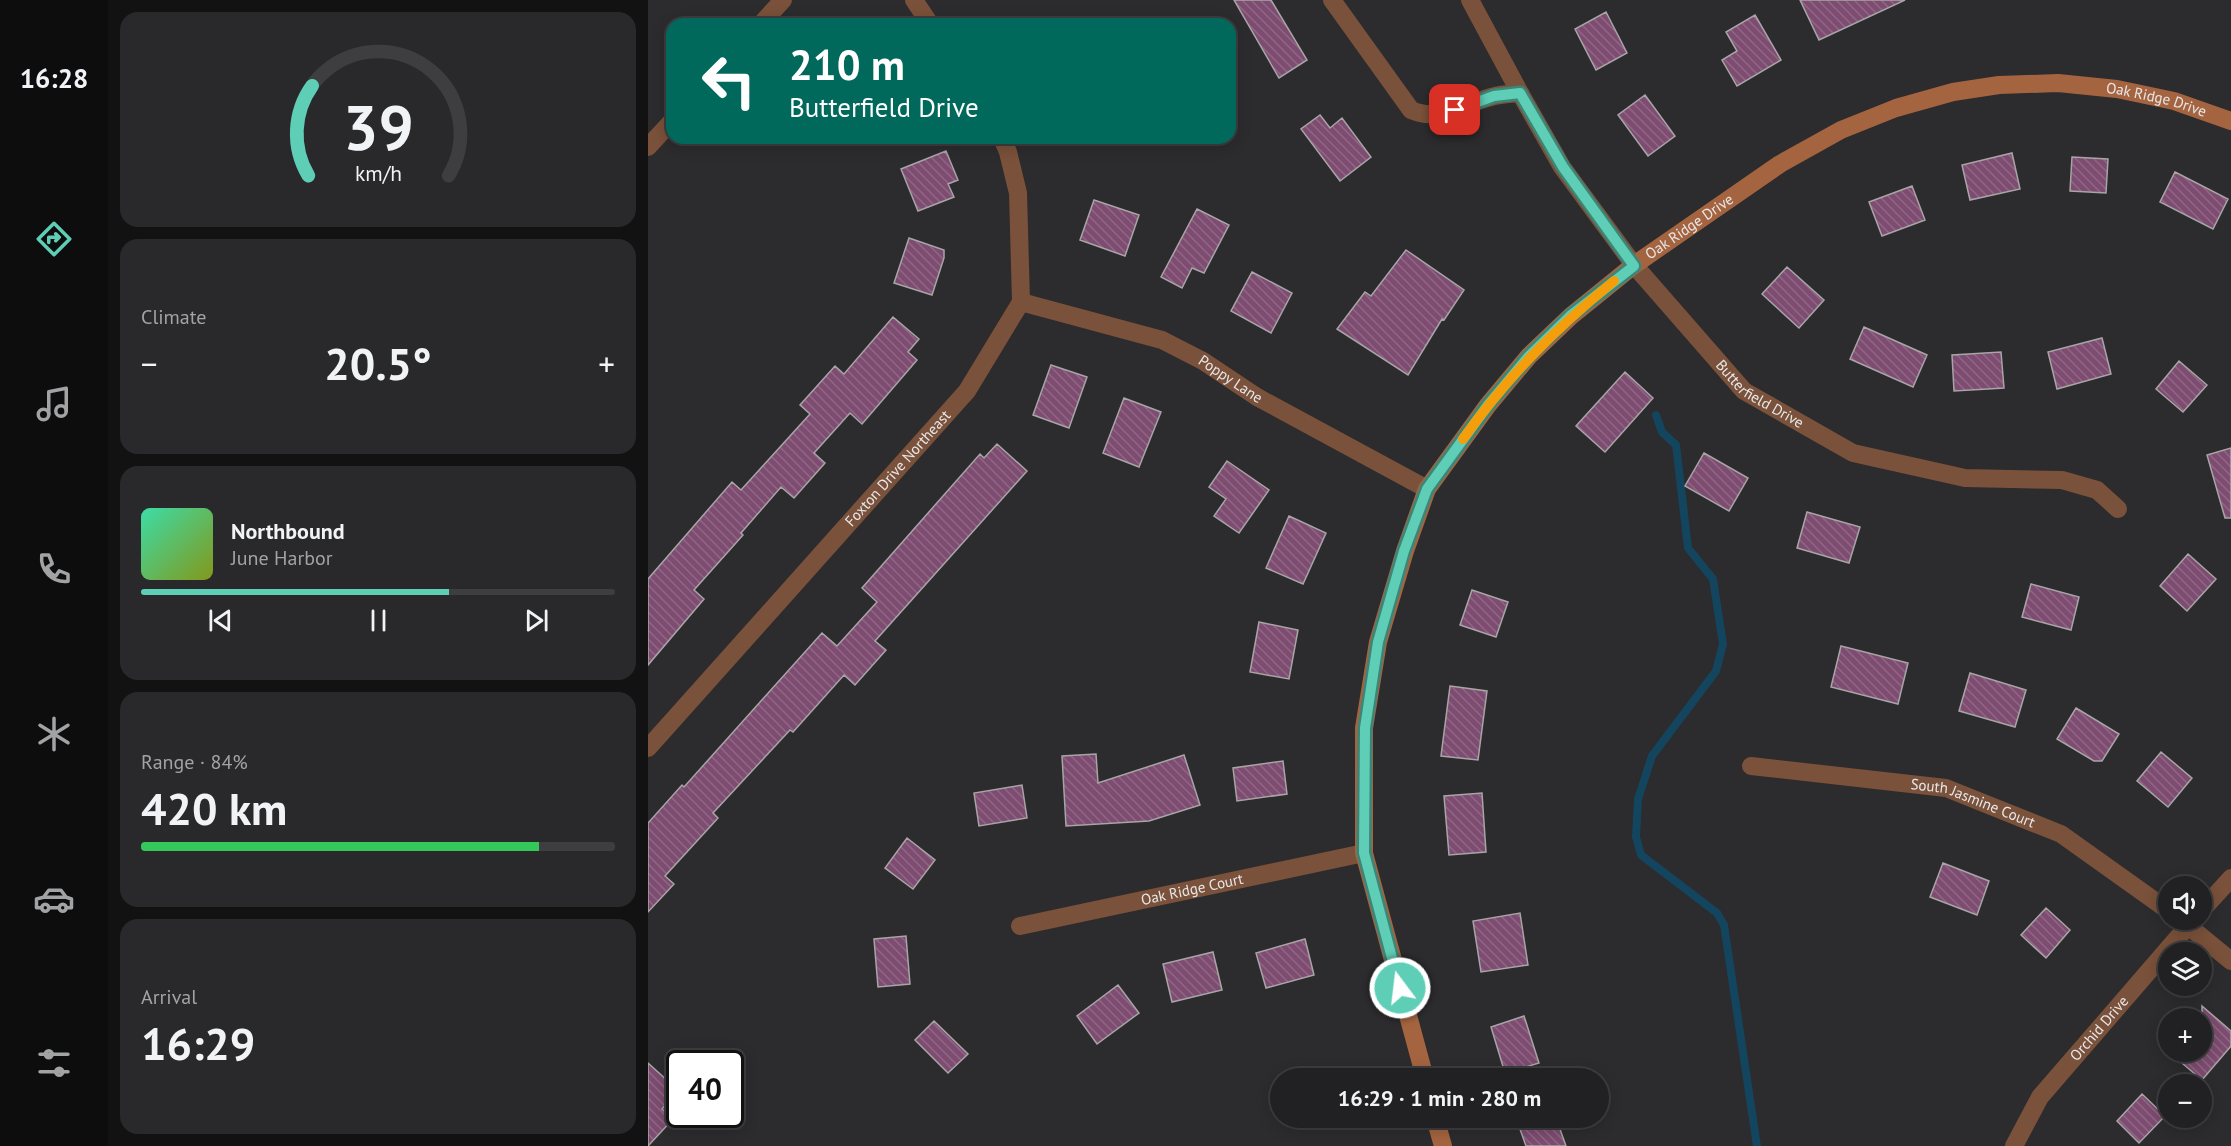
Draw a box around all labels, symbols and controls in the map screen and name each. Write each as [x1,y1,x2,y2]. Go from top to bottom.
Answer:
text: 210 m [789,37,905,92]
icon: left [690,42,768,120]
text: 16:28 [20,61,88,95]
street label: Oak Ridge Drive [2105,78,2209,121]
pin [1429,84,1480,135]
text: 39 [343,87,413,168]
text: Butterfield Drive [789,90,979,124]
icon: arrive [1438,93,1471,126]
text: km/h [354,160,401,188]
street label: Oak Ridge Drive [1641,189,1737,263]
icon: directions [33,218,75,260]
text: Climate [141,304,207,330]
text: 20.5° [324,334,432,392]
text: − [141,342,158,385]
text: + [598,342,615,385]
street label: Poppy Lane [1195,351,1266,407]
street label: Butterfield Drive [1712,356,1807,432]
icon: music [33,383,75,425]
street label: Foxton Drive Northeast [841,406,954,530]
text: Northbound [231,517,345,545]
text: June Harbor [231,545,333,571]
icon: phone [33,548,75,590]
icon: previous [204,604,237,637]
icon: pause [362,604,395,637]
icon: next [520,604,553,637]
icon: climate [33,713,75,755]
text: Range · 84% [141,749,248,775]
street label: South Jasmine Court [1910,774,2038,832]
text: 420 km [141,779,287,837]
street label: Oak Ridge Court [1139,869,1245,909]
map controls [2158,876,2212,1128]
button: sound [2158,876,2212,930]
icon: car [33,878,75,920]
button: layers [2158,942,2212,996]
position arrow [1368,956,1432,1020]
text: Arrival [141,984,197,1010]
street label: Orchid Drive [2065,992,2132,1065]
button: + [2158,1008,2212,1062]
text: 16:29 [141,1014,255,1072]
icon: filters [33,1042,75,1084]
speed limit sign: 40 [666,1050,744,1128]
button: − [2158,1074,2212,1128]
text: 16:29 · 1 min · 280 m [1338,1084,1541,1112]

